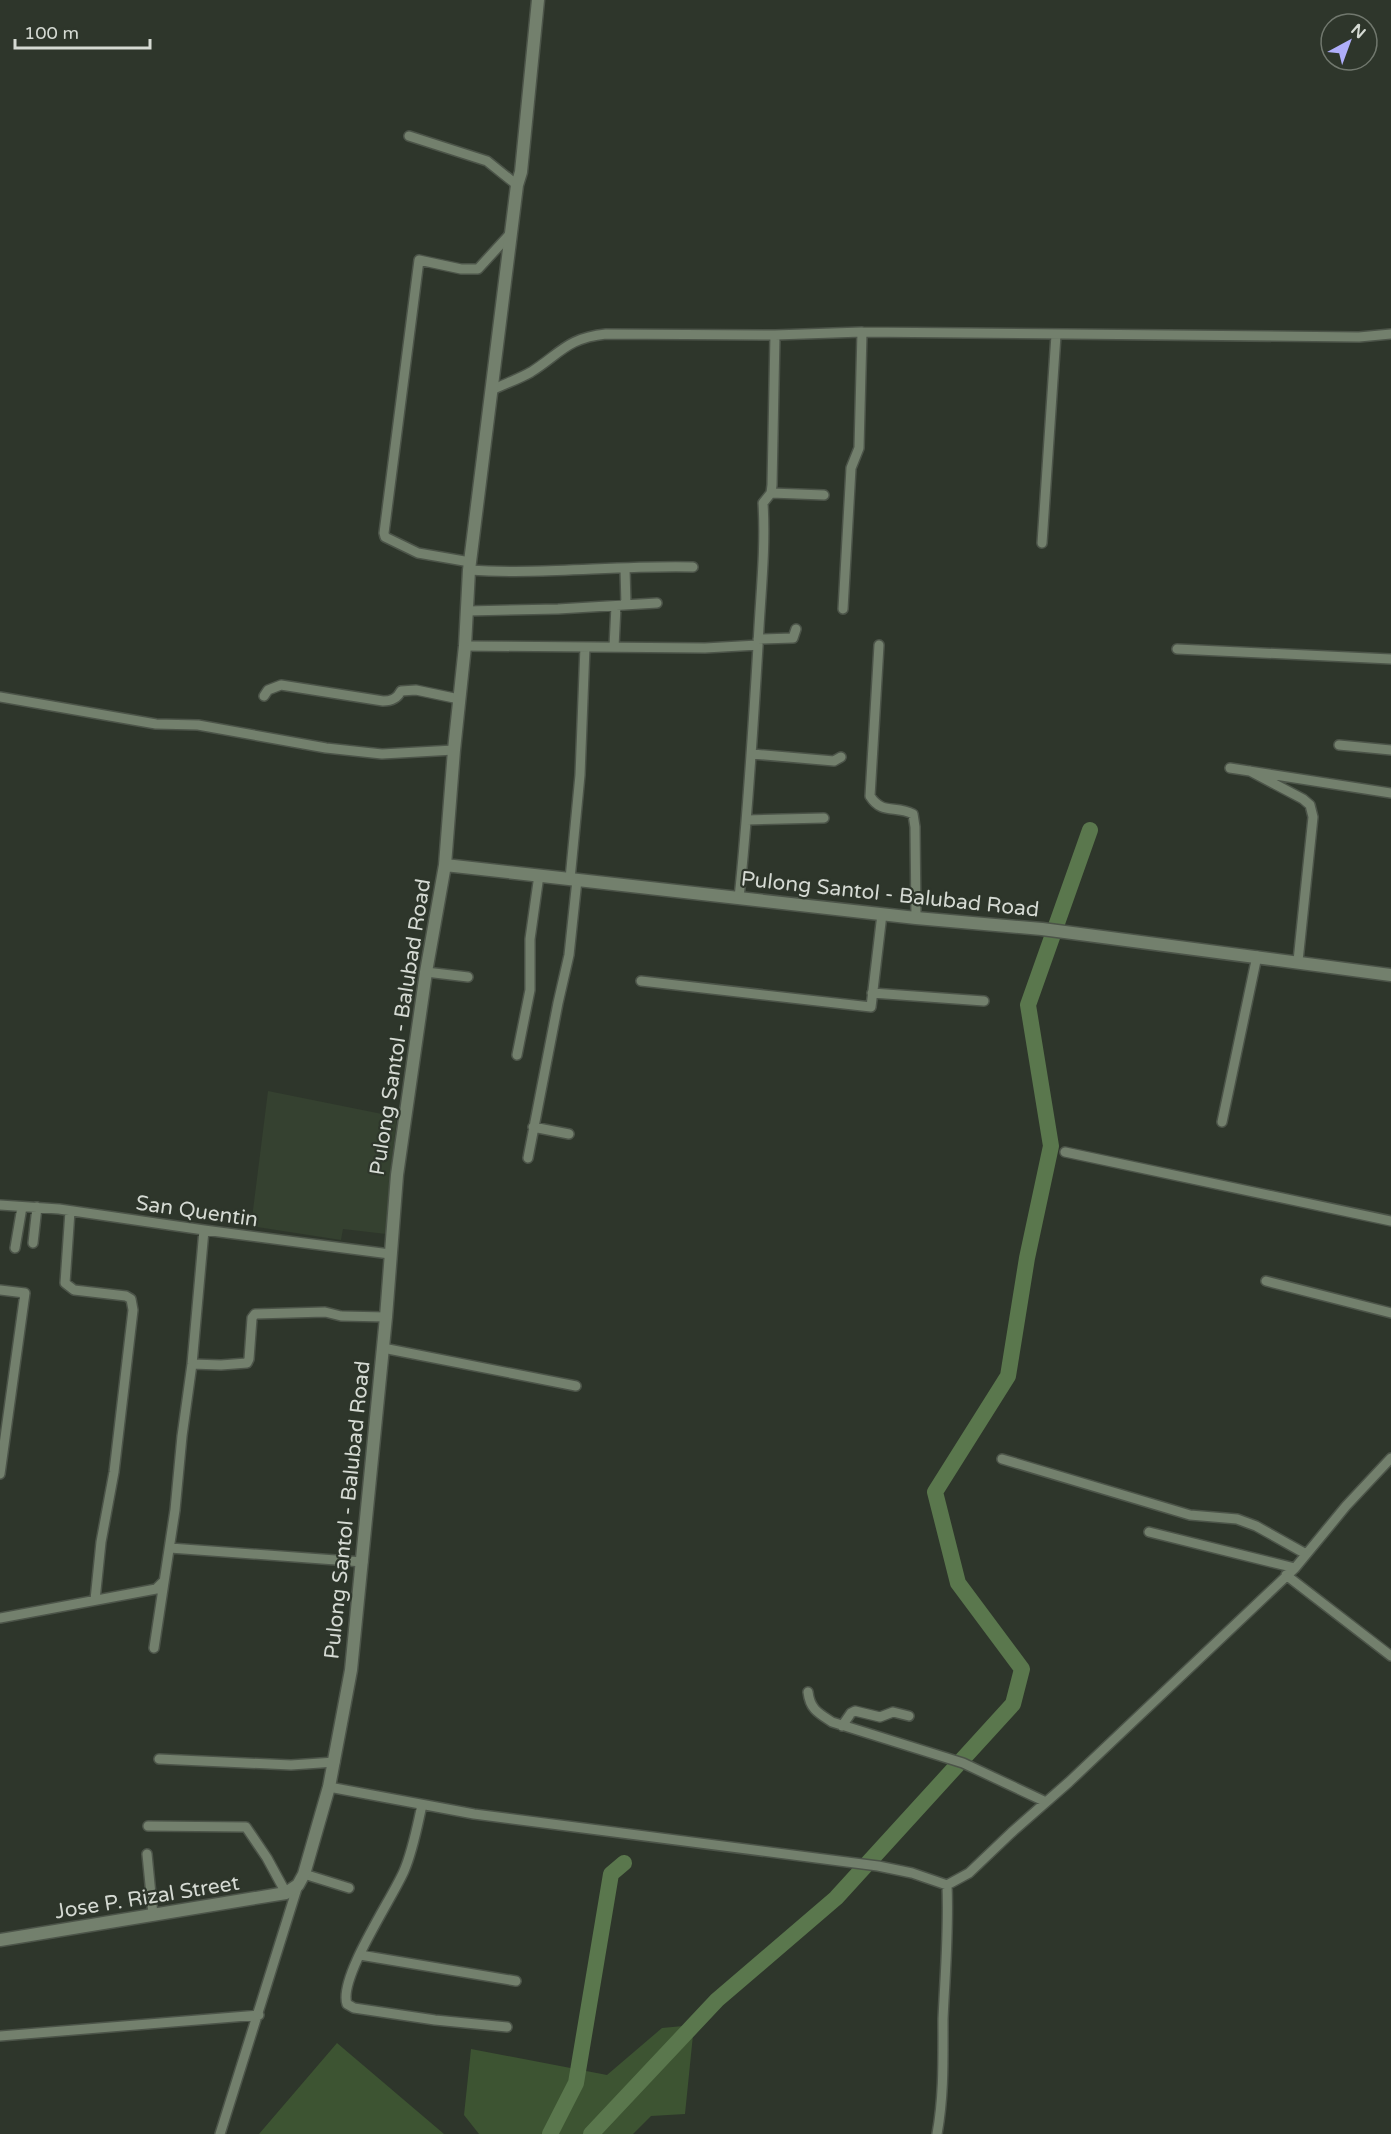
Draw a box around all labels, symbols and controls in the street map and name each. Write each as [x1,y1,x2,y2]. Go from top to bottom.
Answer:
scale bar [15,12,150,50]
north arrow [1319,12,1379,72]
text: N [1347,20,1370,43]
text: 100 m [24,22,79,44]
street label: Pulong Santol - Balubad Road [740,866,1040,923]
street label: Pulong Santol - Balubad Road [365,877,436,1177]
street label: San Quentin [134,1191,260,1232]
street label: Pulong Santol - Balubad Road [319,1360,376,1660]
street label: Jose P. Rizal Street [53,1871,241,1924]

